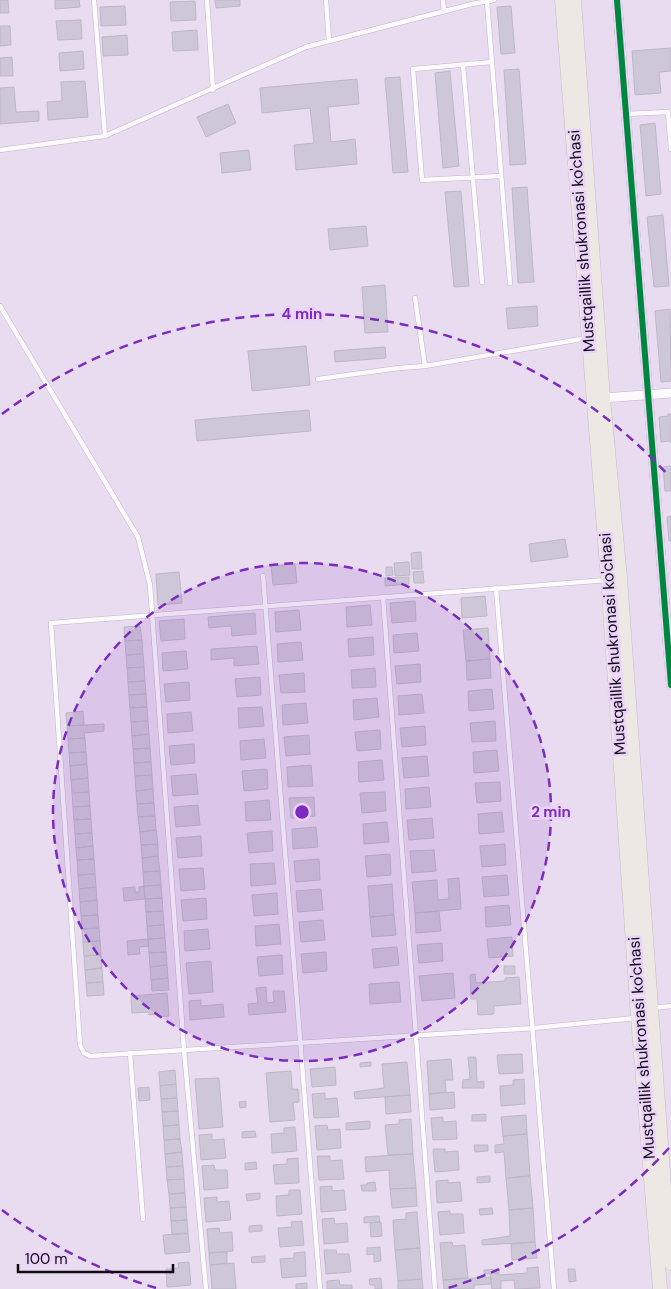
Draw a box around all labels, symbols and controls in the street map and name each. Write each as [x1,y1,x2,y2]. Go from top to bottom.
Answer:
street label: Mustqaillik shukronasi ko'chasi [563,129,600,353]
text: 4 min [282,304,322,324]
street label: Mustqaillik shukronasi ko'chasi [594,532,631,756]
text: 2 min [531,802,571,822]
centre of rings [293,803,311,821]
street label: Mustqaillik shukronasi ko'chasi [623,936,660,1160]
scale bar [18,1242,172,1274]
text: 100 m [25,1249,68,1269]

